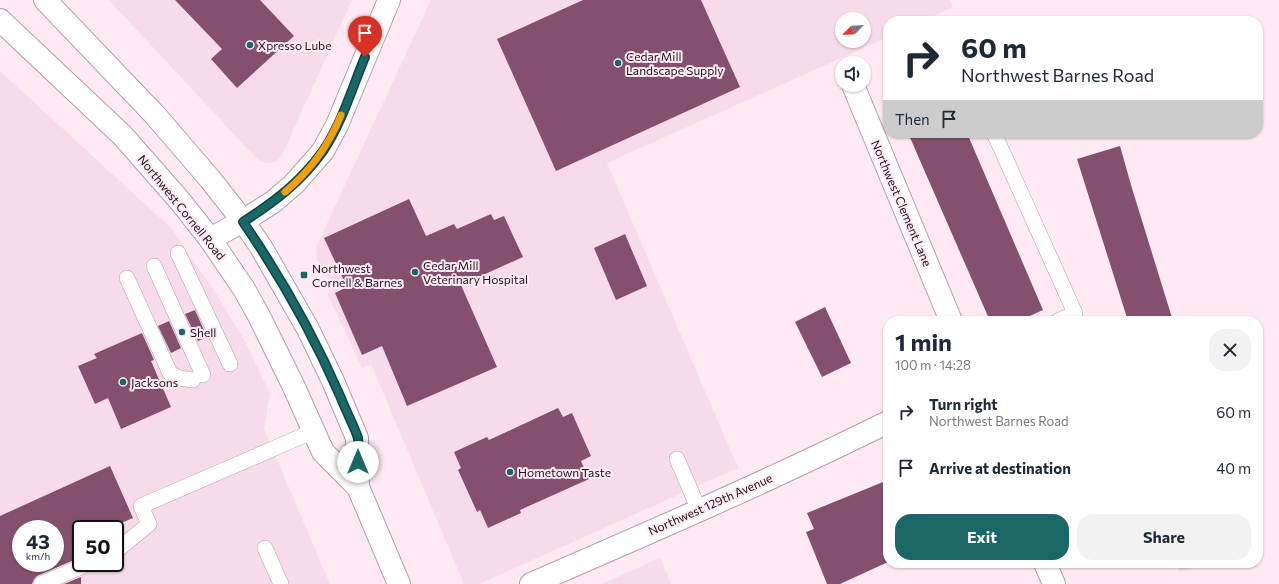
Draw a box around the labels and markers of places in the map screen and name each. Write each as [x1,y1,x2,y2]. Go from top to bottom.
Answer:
pin [348,16,382,57]
place label: Xpresso Lube [258,38,332,52]
marker: Xpresso Lube [245,40,255,50]
place label: Cedar Mill Landscape Supply [626,49,724,77]
marker: Cedar Mill Landscape Supply [613,58,623,68]
place label: Cedar Mill Veterinary Hospital [423,258,528,286]
place label: Northwest Cornell & Barnes [312,261,402,289]
marker: Cedar Mill Veterinary Hospital [410,267,420,277]
marker: Northwest Cornell & Barnes [299,270,309,280]
place label: Shell [190,325,216,339]
marker: Shell [177,327,187,337]
place label: Jacksons [131,375,178,390]
marker: Jacksons [118,377,128,387]
place label: Hometown Taste [518,465,611,479]
marker: Hometown Taste [505,467,515,477]

